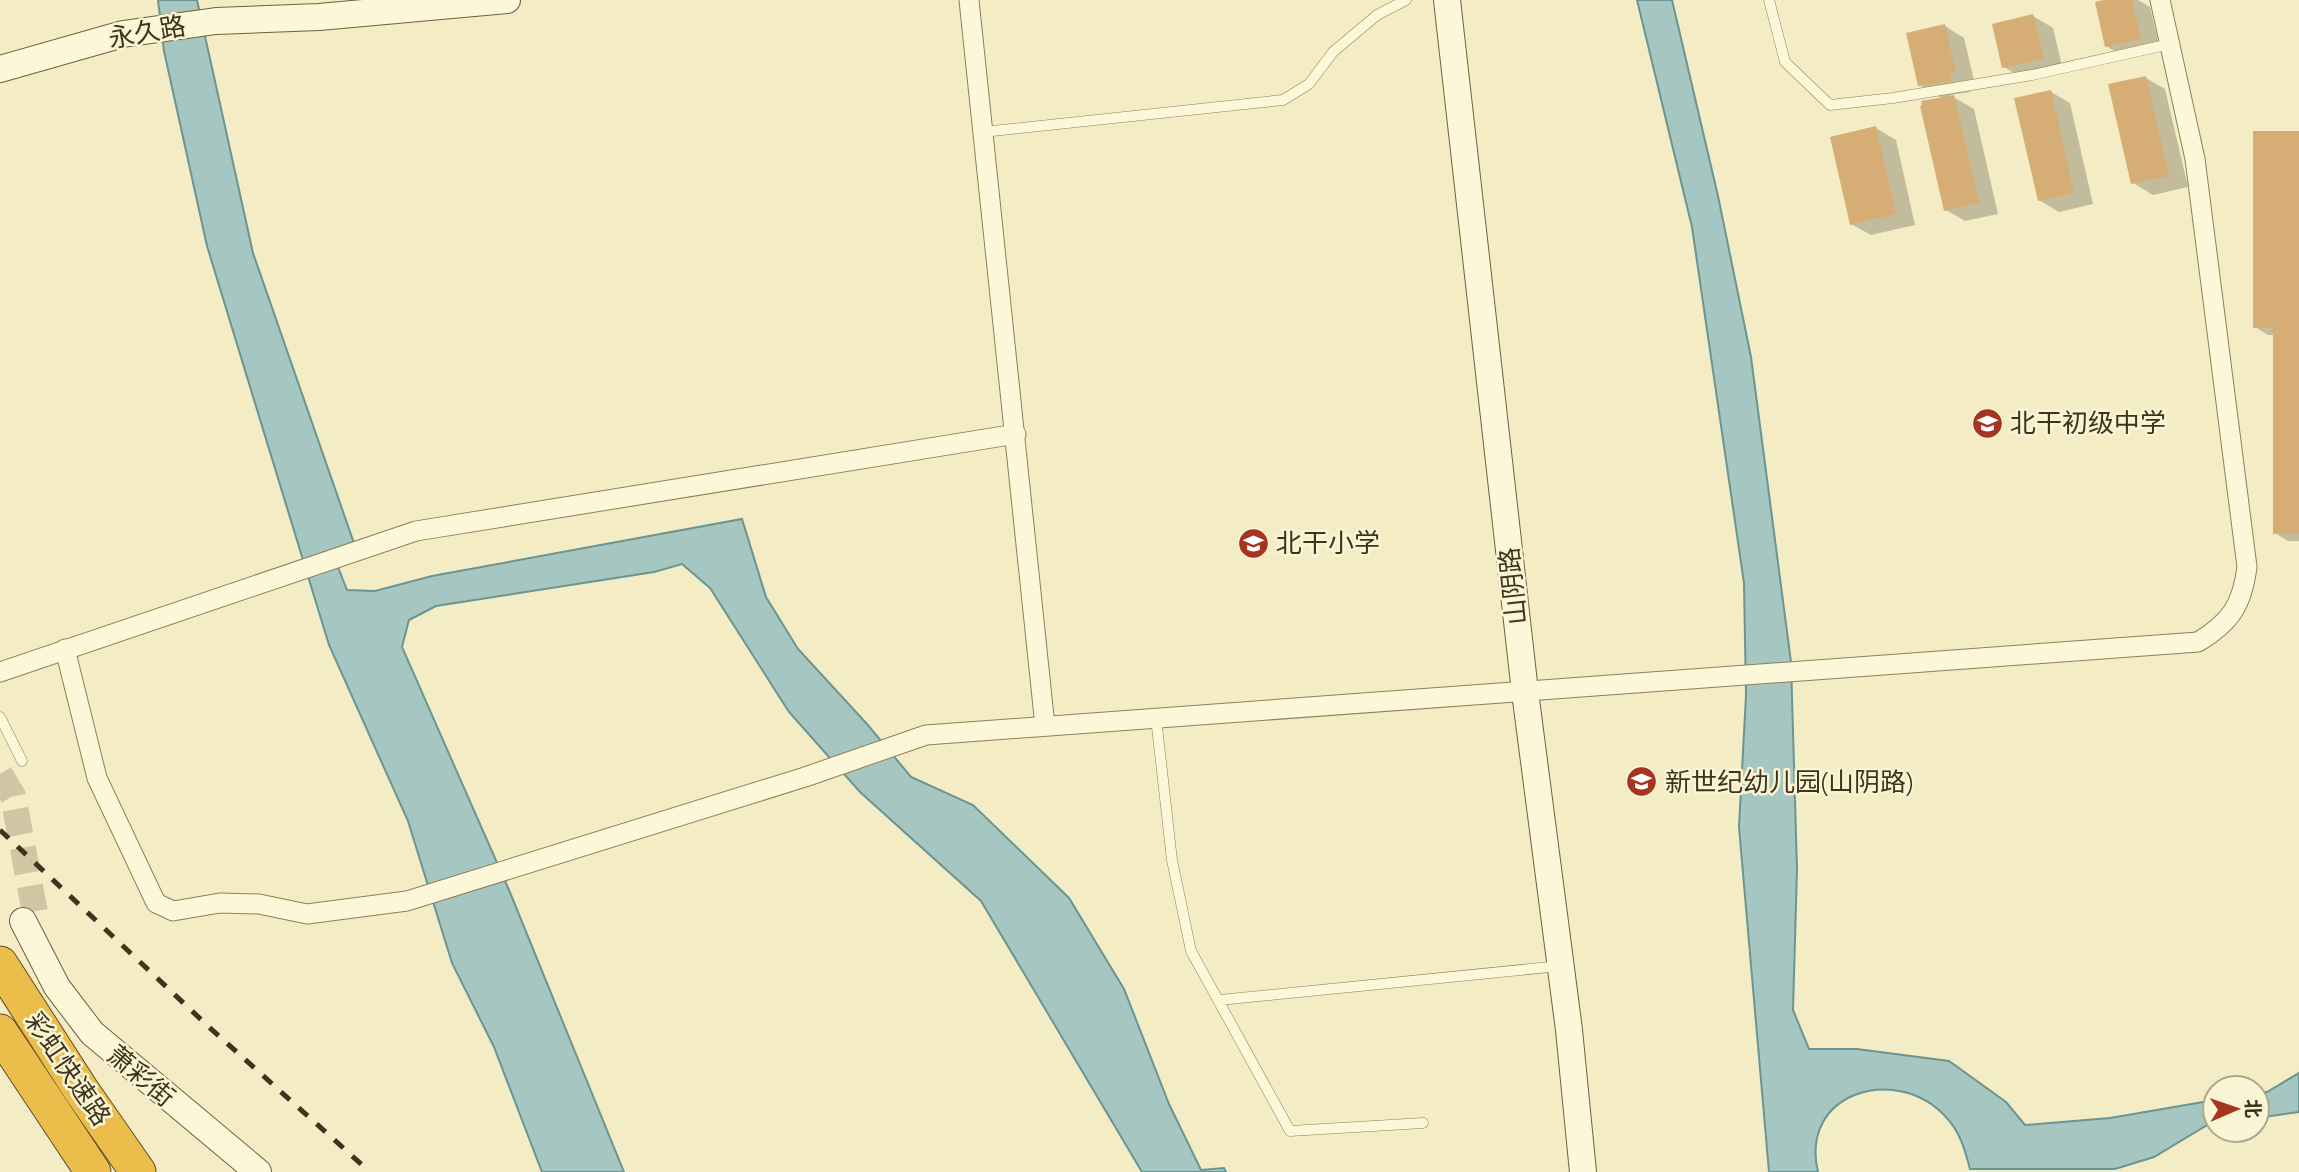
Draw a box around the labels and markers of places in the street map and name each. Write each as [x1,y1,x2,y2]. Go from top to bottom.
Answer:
school or university icon: 北干初级中学 [1970,406,2004,440]
place label: 北干初级中学 [2010,407,2166,439]
school or university icon: 北干小学 [1236,526,1270,560]
place label: 北干小学 [1276,527,1380,559]
school or university icon: 新世纪幼儿园(山阴路) [1625,765,1659,799]
place label: 新世纪幼儿园(山阴路) [1665,766,1913,798]

